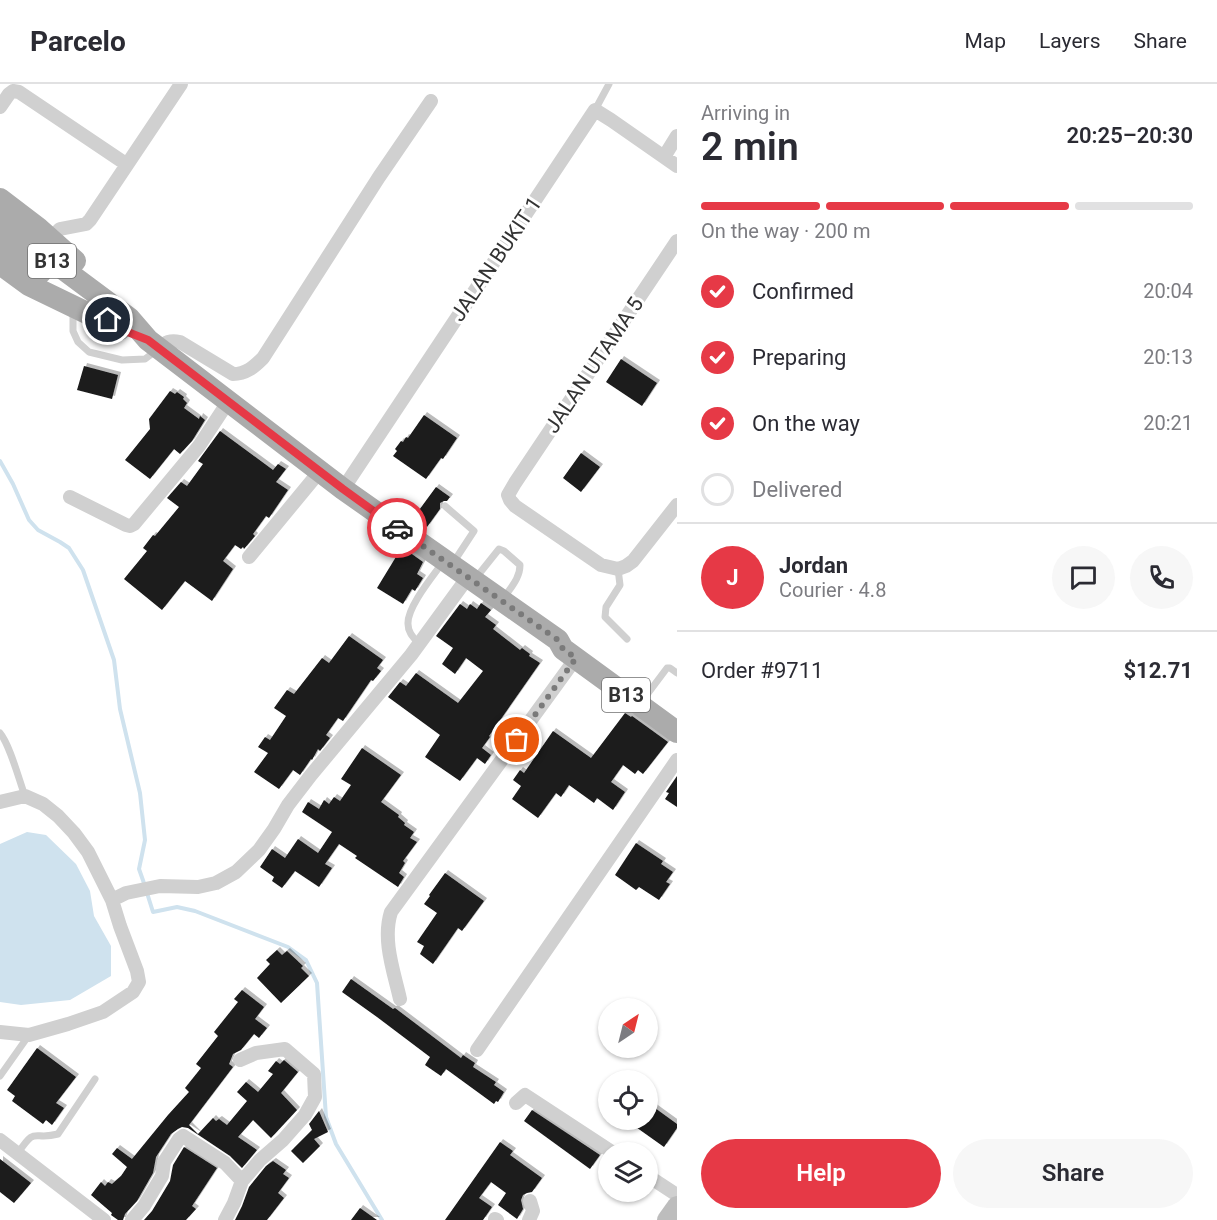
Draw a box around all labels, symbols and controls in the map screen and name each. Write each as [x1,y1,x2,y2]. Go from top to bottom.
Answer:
text: Parcelo [30,25,126,58]
text: Map [964,29,1006,53]
text: Layers [1039,29,1100,53]
text: Share [1133,29,1187,53]
text: Arriving in [701,101,790,125]
text: 20:25–20:30 [1066,123,1193,148]
text: 2 min [701,124,799,170]
street label: JALAN BUKIT 1 [446,192,546,326]
text: On the way · 200 m [701,219,870,243]
road number: B13 [28,244,76,278]
icon: check [701,275,734,308]
text: Confirmed [752,279,854,304]
text: 20:04 [1143,279,1193,303]
street label: JALAN UTAMA 5 [540,292,648,438]
pin [82,294,133,345]
icon: home [91,303,124,336]
icon: check [701,341,734,374]
text: Preparing [752,345,846,370]
text: 20:13 [1143,345,1193,369]
icon: check [701,407,734,440]
text: On the way [752,411,860,436]
text: 20:21 [1143,411,1193,435]
text: Delivered [752,477,842,502]
courier [367,498,427,558]
icon: car [381,512,414,545]
button: chat [1052,546,1115,609]
button: phone [1130,546,1193,609]
text: Jordan [779,553,848,578]
text: J [726,565,739,590]
text: Courier · 4.8 [779,578,886,602]
text: Order #9711 [701,658,823,683]
text: $12.71 [1124,658,1193,683]
road number: B13 [602,678,650,712]
pin [491,714,542,765]
icon: bag [500,723,533,756]
north arrow [598,998,658,1058]
map controls [598,998,658,1202]
button: locate [598,1070,658,1130]
button: Help [701,1139,941,1208]
button: Share [953,1139,1193,1208]
button: layers [598,1142,658,1202]

